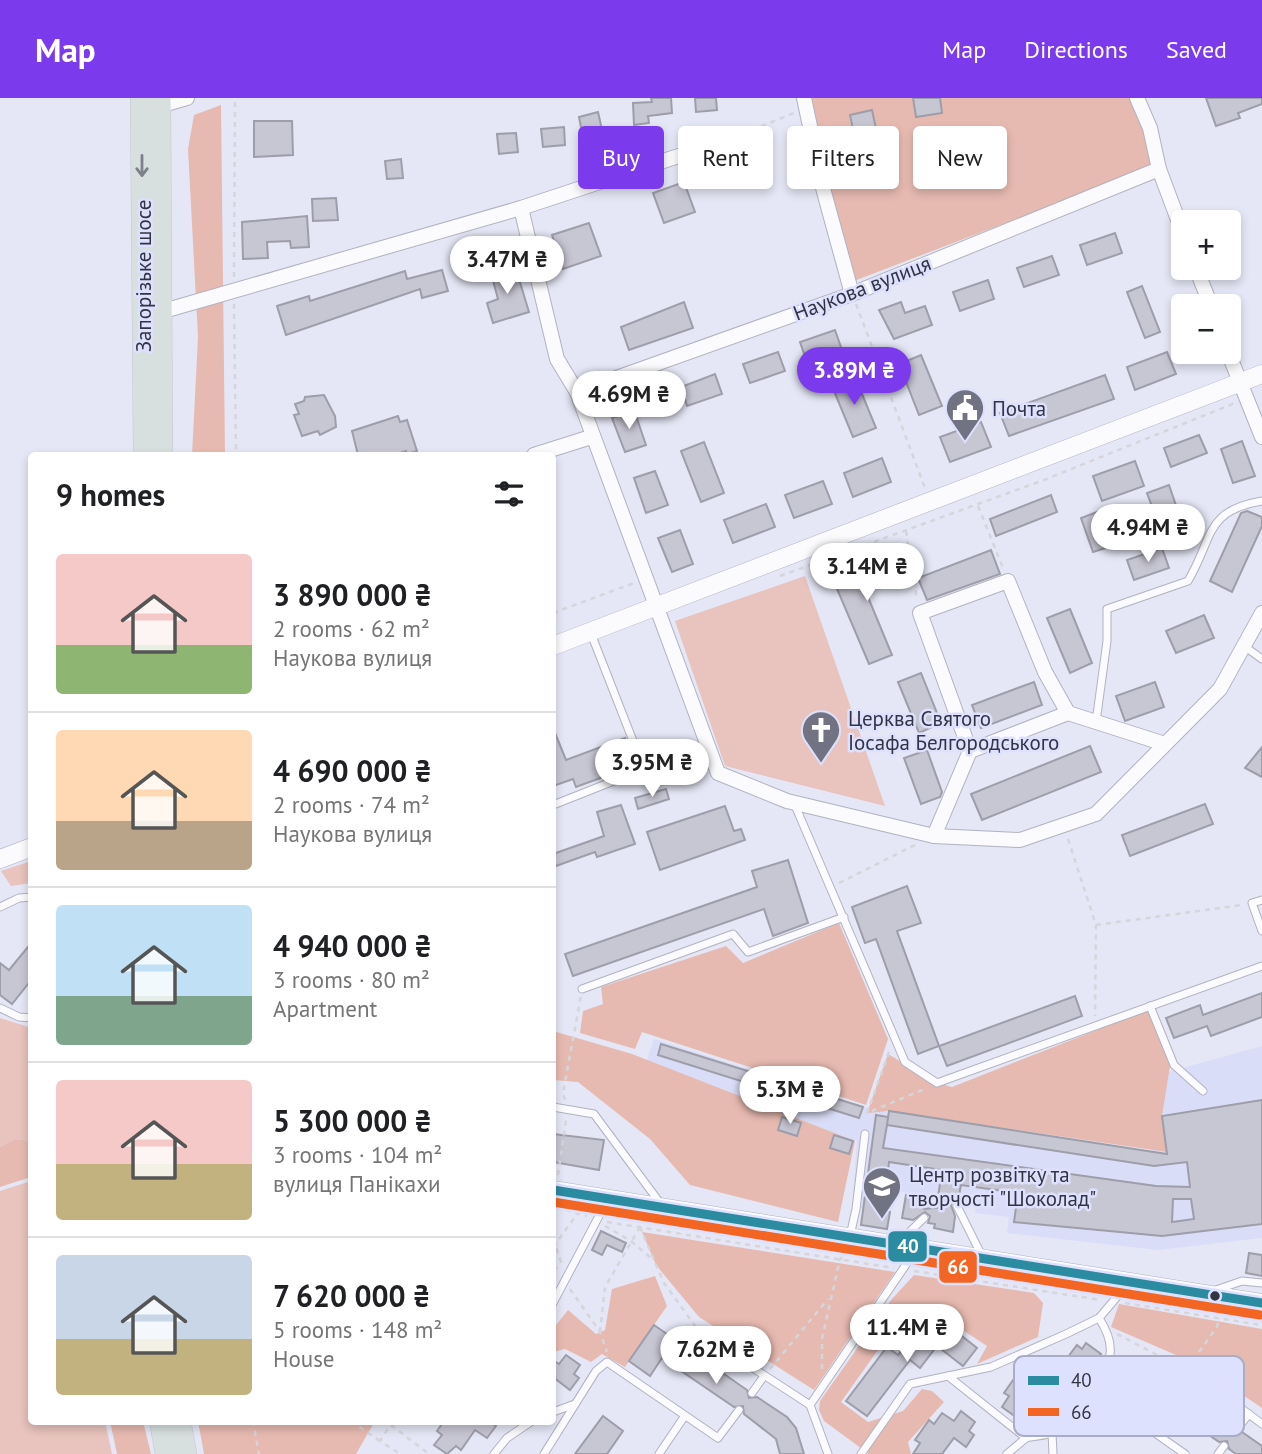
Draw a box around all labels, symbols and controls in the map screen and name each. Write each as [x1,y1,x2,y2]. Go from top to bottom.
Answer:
text: Map [35,28,96,71]
text: Map [942,34,986,65]
text: Directions [1024,34,1128,65]
text: Saved [1166,34,1227,65]
chip: Buy [578,126,664,189]
chip: Rent [678,126,773,189]
chip: Filters [787,126,899,189]
chip: New [913,126,1007,189]
one-way arrow [135,154,149,177]
street label: Запорізьке шосе [130,200,157,352]
map controls [1171,210,1241,364]
button: + [1171,210,1241,280]
pin: 3.47M ₴ [442,236,572,296]
text: 3.47M ₴ [466,244,548,273]
street label: Наукова вулиця [789,249,935,327]
button: − [1171,294,1241,364]
pin: 3.89M ₴ [789,348,919,407]
text: 3.89M ₴ [813,355,895,384]
pin: 4.69M ₴ [564,372,694,431]
text: 4.69M ₴ [588,379,670,408]
public building icon: Почта [944,387,986,442]
place label: Почта [992,395,1046,422]
text: 9 homes [56,475,165,514]
icon: filters [490,475,528,513]
pin: 4.94M ₴ [1083,504,1213,564]
text: 4.94M ₴ [1107,512,1189,541]
pin: 3.14M ₴ [802,544,932,603]
text: 3.14M ₴ [826,551,908,580]
text: 3 890 000 ₴ [273,575,432,614]
icon: home [112,582,196,666]
text: 2 rooms · 62 m² [273,614,430,643]
text: Наукова вулиця [273,643,432,672]
place label: Церква Святого Іосафа Белгородського [848,705,1059,756]
church icon: Церква Святого Іосафа Белгородського [800,709,842,764]
pin: 3.95M ₴ [587,740,717,799]
text: 3.95M ₴ [611,747,693,776]
text: 4 690 000 ₴ [273,751,432,790]
icon: home [112,758,196,842]
text: 2 rooms · 74 m² [273,790,430,819]
text: Наукова вулиця [273,819,432,848]
text: 4 940 000 ₴ [273,926,432,965]
icon: home [112,933,196,1017]
text: 3 rooms · 80 m² [273,965,430,994]
text: Apartment [273,994,377,1023]
pin: 5.3M ₴ [733,1066,847,1126]
text: 5.3M ₴ [755,1074,825,1103]
text: 5 300 000 ₴ [273,1101,432,1140]
icon: home [112,1108,196,1192]
text: 3 rooms · 104 m² [273,1140,442,1169]
place label: Центр розвітку та творчості "Шоколад" [909,1161,1096,1212]
school or university icon: Центр розвітку та творчості "Шоколад" [861,1165,903,1220]
text: вулиця Панікахи [273,1169,441,1198]
line badge: 40 [887,1230,928,1263]
text: 40 [897,1234,919,1258]
line badge: 66 [938,1250,978,1284]
text: 66 [947,1255,969,1279]
text: 7 620 000 ₴ [273,1276,430,1315]
icon: home [112,1283,196,1367]
unlabelled marker [1208,1289,1222,1303]
pin: 11.4M ₴ [842,1304,972,1364]
text: 11.4M ₴ [866,1312,948,1341]
text: 5 rooms · 148 m² [273,1315,442,1344]
pin: 7.62M ₴ [651,1326,781,1386]
text: 7.62M ₴ [676,1334,756,1363]
text: House [273,1344,335,1373]
legend [1014,1356,1244,1436]
text: 40 [1071,1368,1092,1392]
text: 66 [1071,1400,1092,1424]

